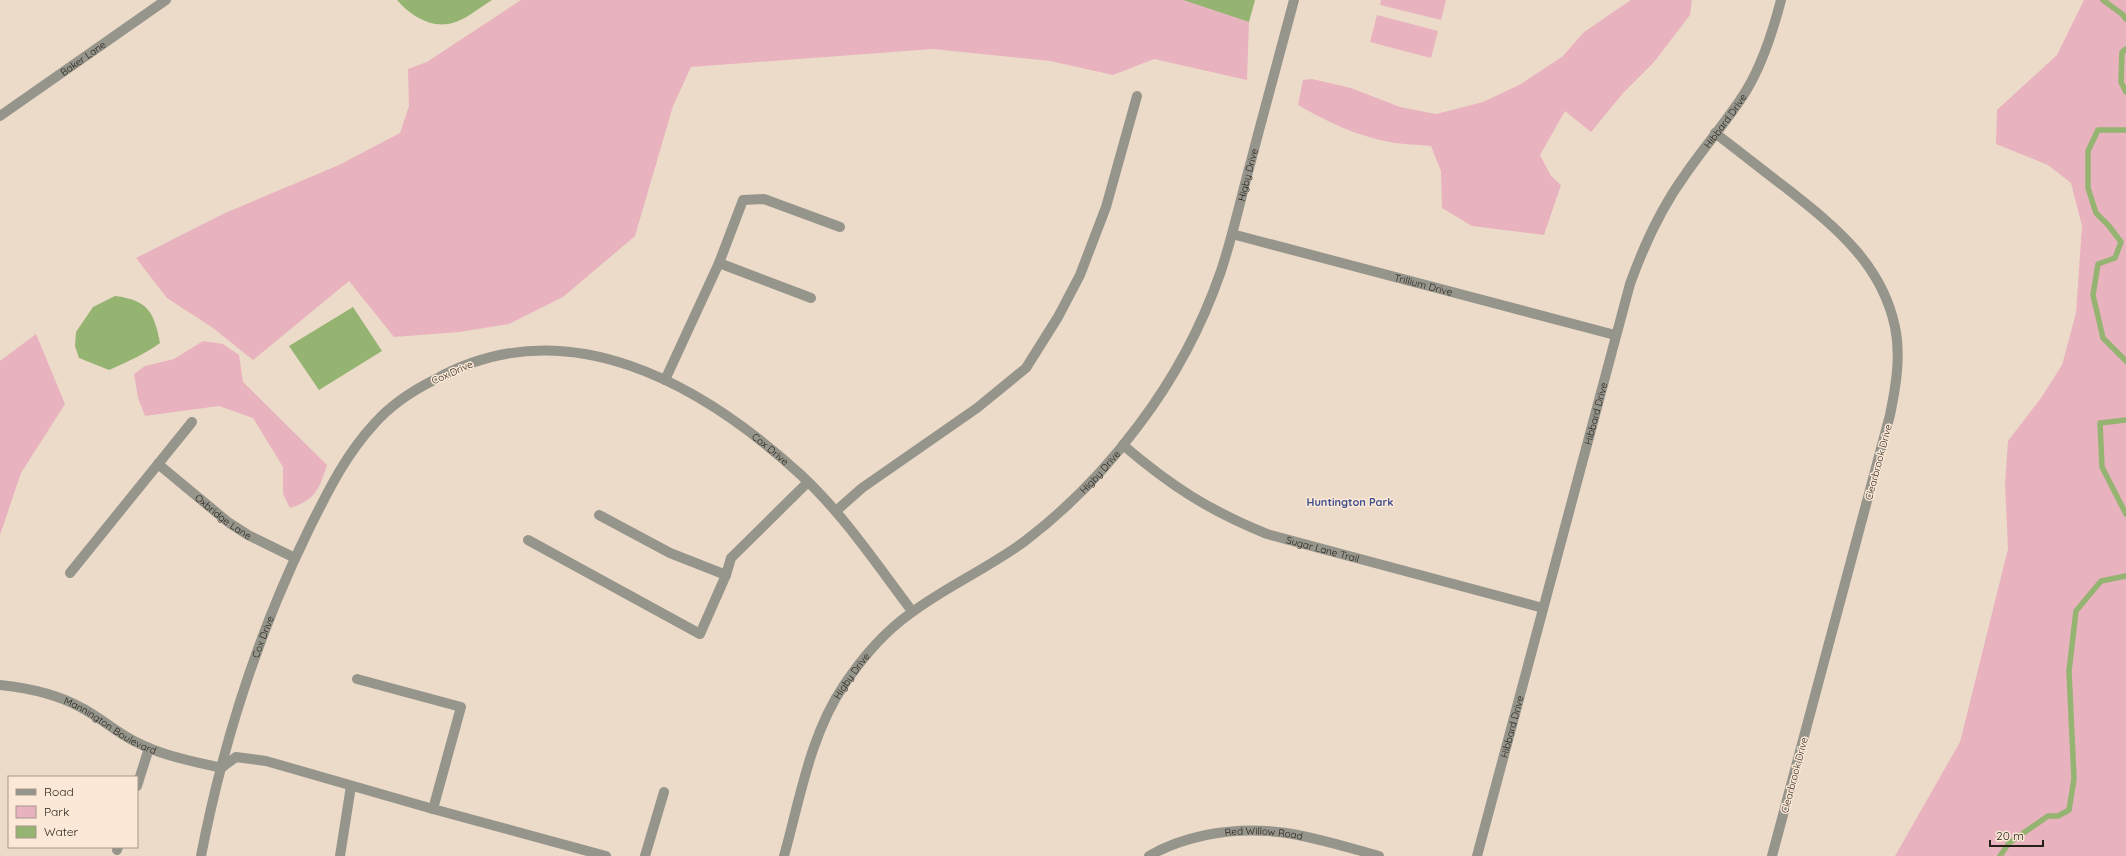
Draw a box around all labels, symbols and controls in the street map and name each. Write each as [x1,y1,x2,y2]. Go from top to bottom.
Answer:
street label: Baker Lane [58,38,109,79]
street label: Hibbard Drive [1701,91,1750,151]
street label: Higby Drive [1235,147,1261,203]
street label: Trillium Drive [1393,271,1454,299]
street label: Cox Drive [429,357,475,387]
street label: Hibbard Drive [1581,381,1610,446]
street label: Clearbrook Drive [1862,422,1895,502]
street label: Cox Drive [749,430,792,468]
street label: Higby Drive [1077,447,1123,496]
street label: Oxbridge Lane [192,491,254,543]
district label: Huntington Park [1306,495,1394,509]
street label: Sugar Lane Trail [1285,533,1361,566]
street label: Cox Drive [249,614,277,660]
street label: Higby Drive [831,650,873,702]
street label: Mannington Boulevard [62,694,158,757]
street label: Hibbard Drive [1498,694,1527,759]
street label: Clearbrook Drive [1778,735,1811,815]
legend [8,776,138,848]
text: Road [44,784,74,799]
text: Park [44,804,69,819]
scale bar [1990,822,2043,848]
text: Water [44,824,79,839]
street label: Red Willow Road [1224,824,1304,843]
text: 20 m [1996,828,2024,843]

